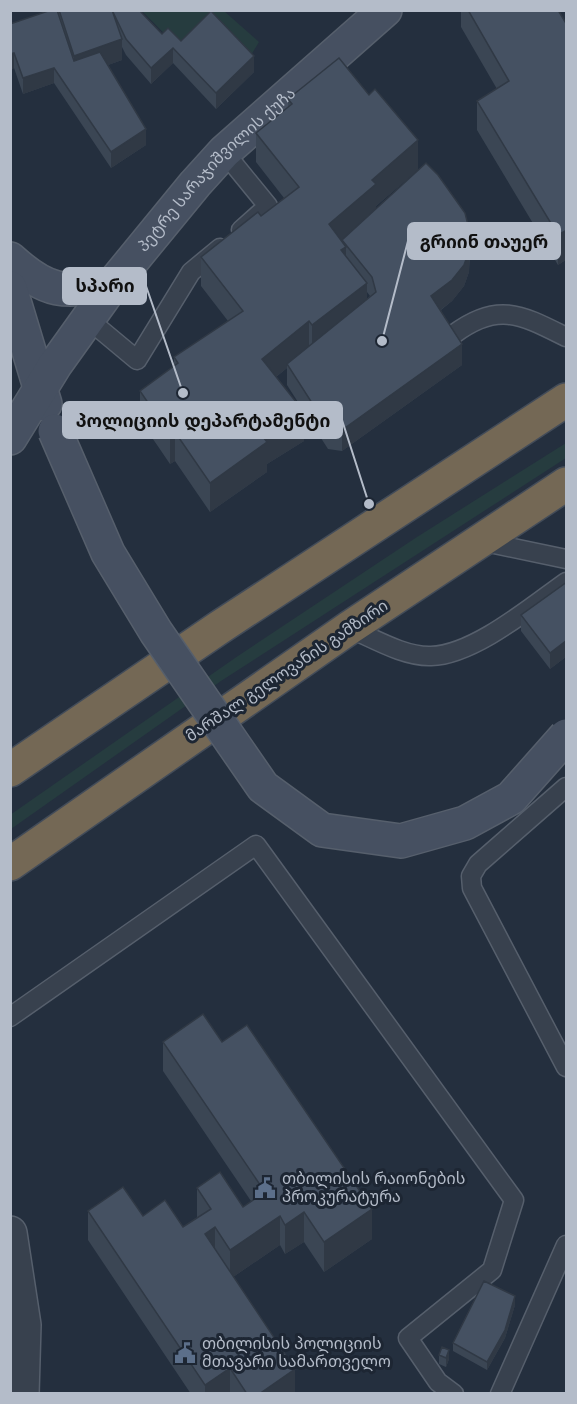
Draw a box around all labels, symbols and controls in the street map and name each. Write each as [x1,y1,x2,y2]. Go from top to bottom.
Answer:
street label: პეტრე სარაჯიშვილის ქუჩა [133,83,300,257]
callout: გრიინ თაუერ [408,223,560,259]
text: გრიინ თაუერ [420,230,548,254]
callout: სპარი [63,268,146,304]
text: სპარი [75,274,135,298]
callout: პოლიციის დეპარტამენტი [63,402,342,438]
text: პოლიციის დეპარტამენტი [76,409,330,433]
street label: მარშალ გელოვანის გამზირი [181,595,393,747]
place label: თბილისის რაიონების პროკურატურა [282,1168,465,1208]
public building icon: თბილისის რაიონების პროკურატურა [253,1176,277,1200]
place label: თბილისის პოლიციის მთავარი სამართველო [202,1333,391,1373]
public building icon: თბილისის პოლიციის მთავარი სამართველო [173,1341,197,1365]

